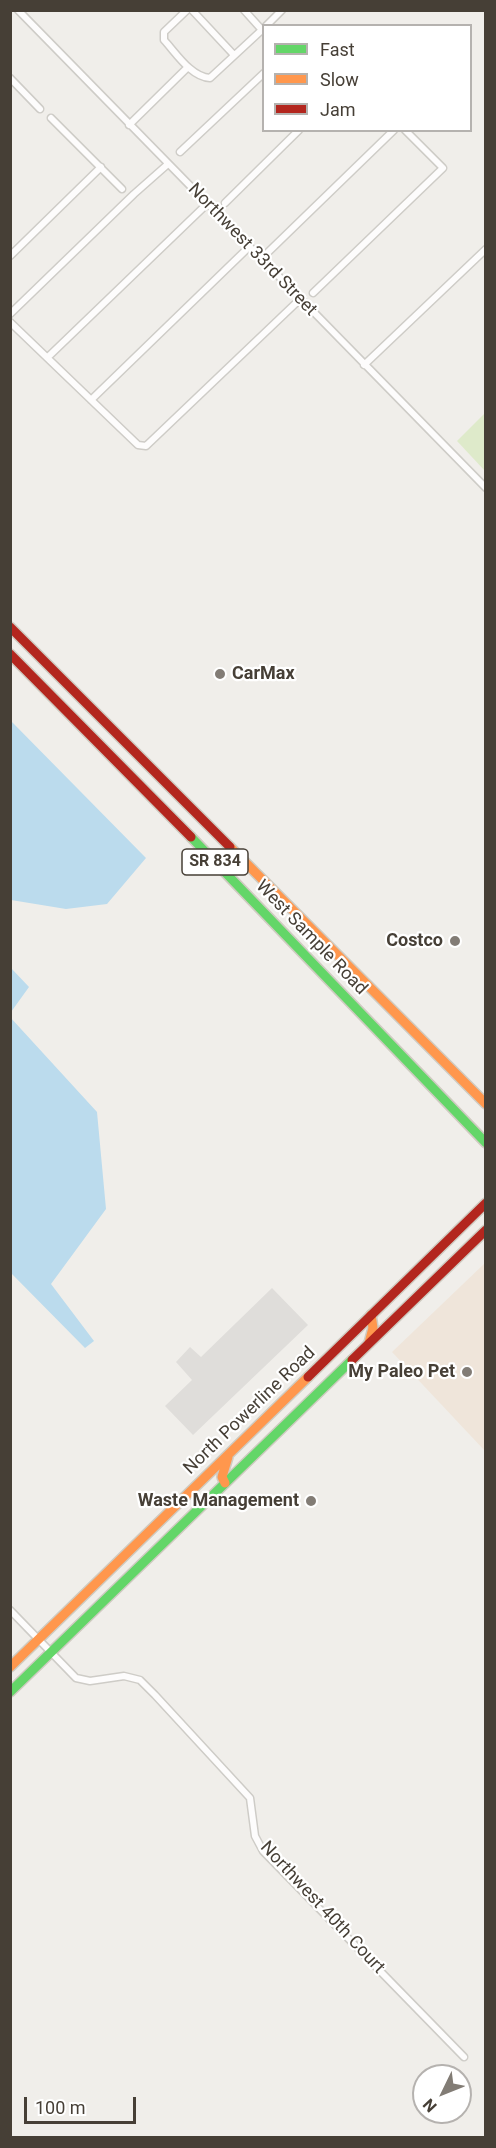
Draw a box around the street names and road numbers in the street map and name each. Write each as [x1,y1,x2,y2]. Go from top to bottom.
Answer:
street label: Northwest 33rd Street [183,179,321,321]
road number: SR 834 [182,849,248,875]
street label: West Sample Road [251,876,371,1000]
street label: North Powerline Road [180,1343,320,1479]
street label: Northwest 40th Court [255,1837,389,1979]

